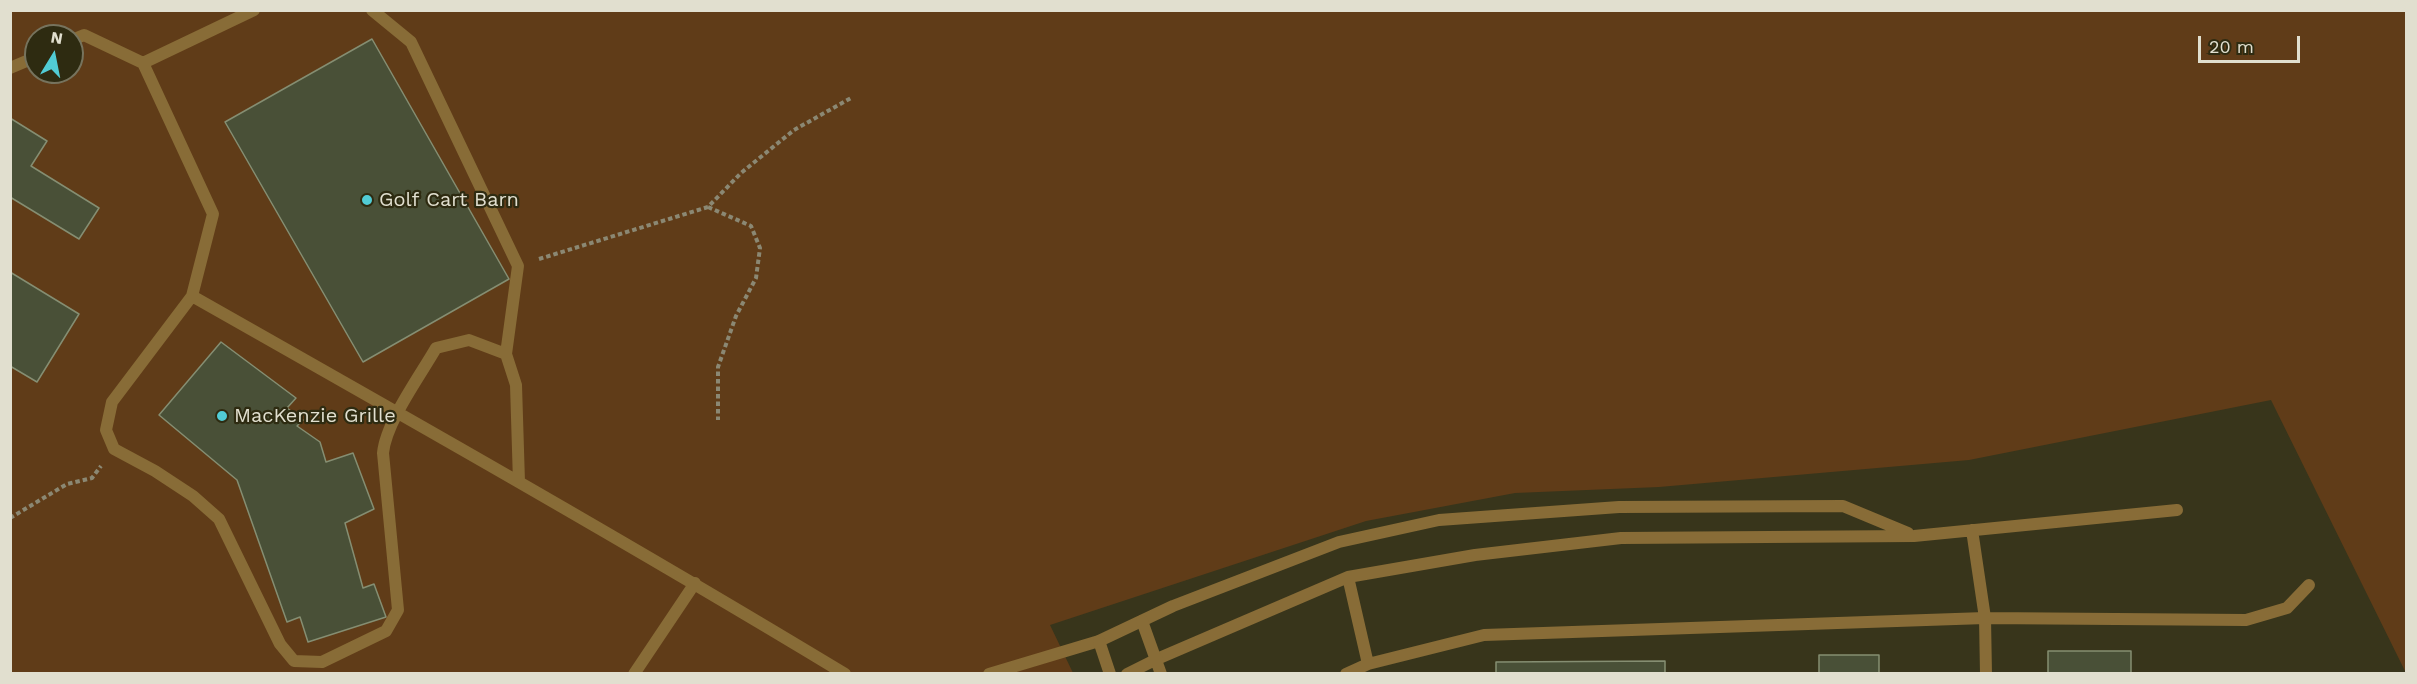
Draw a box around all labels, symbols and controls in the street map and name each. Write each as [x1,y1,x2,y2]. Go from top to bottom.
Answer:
north arrow [24,24,84,84]
scale bar [2201,24,2303,62]
text: N [49,27,64,48]
text: 20 m [2209,36,2254,57]
place label: Golf Cart Barn [379,188,519,212]
marker: Golf Cart Barn [360,193,374,207]
place label: MacKenzie Grille [234,404,396,428]
marker: MacKenzie Grille [215,409,229,423]

